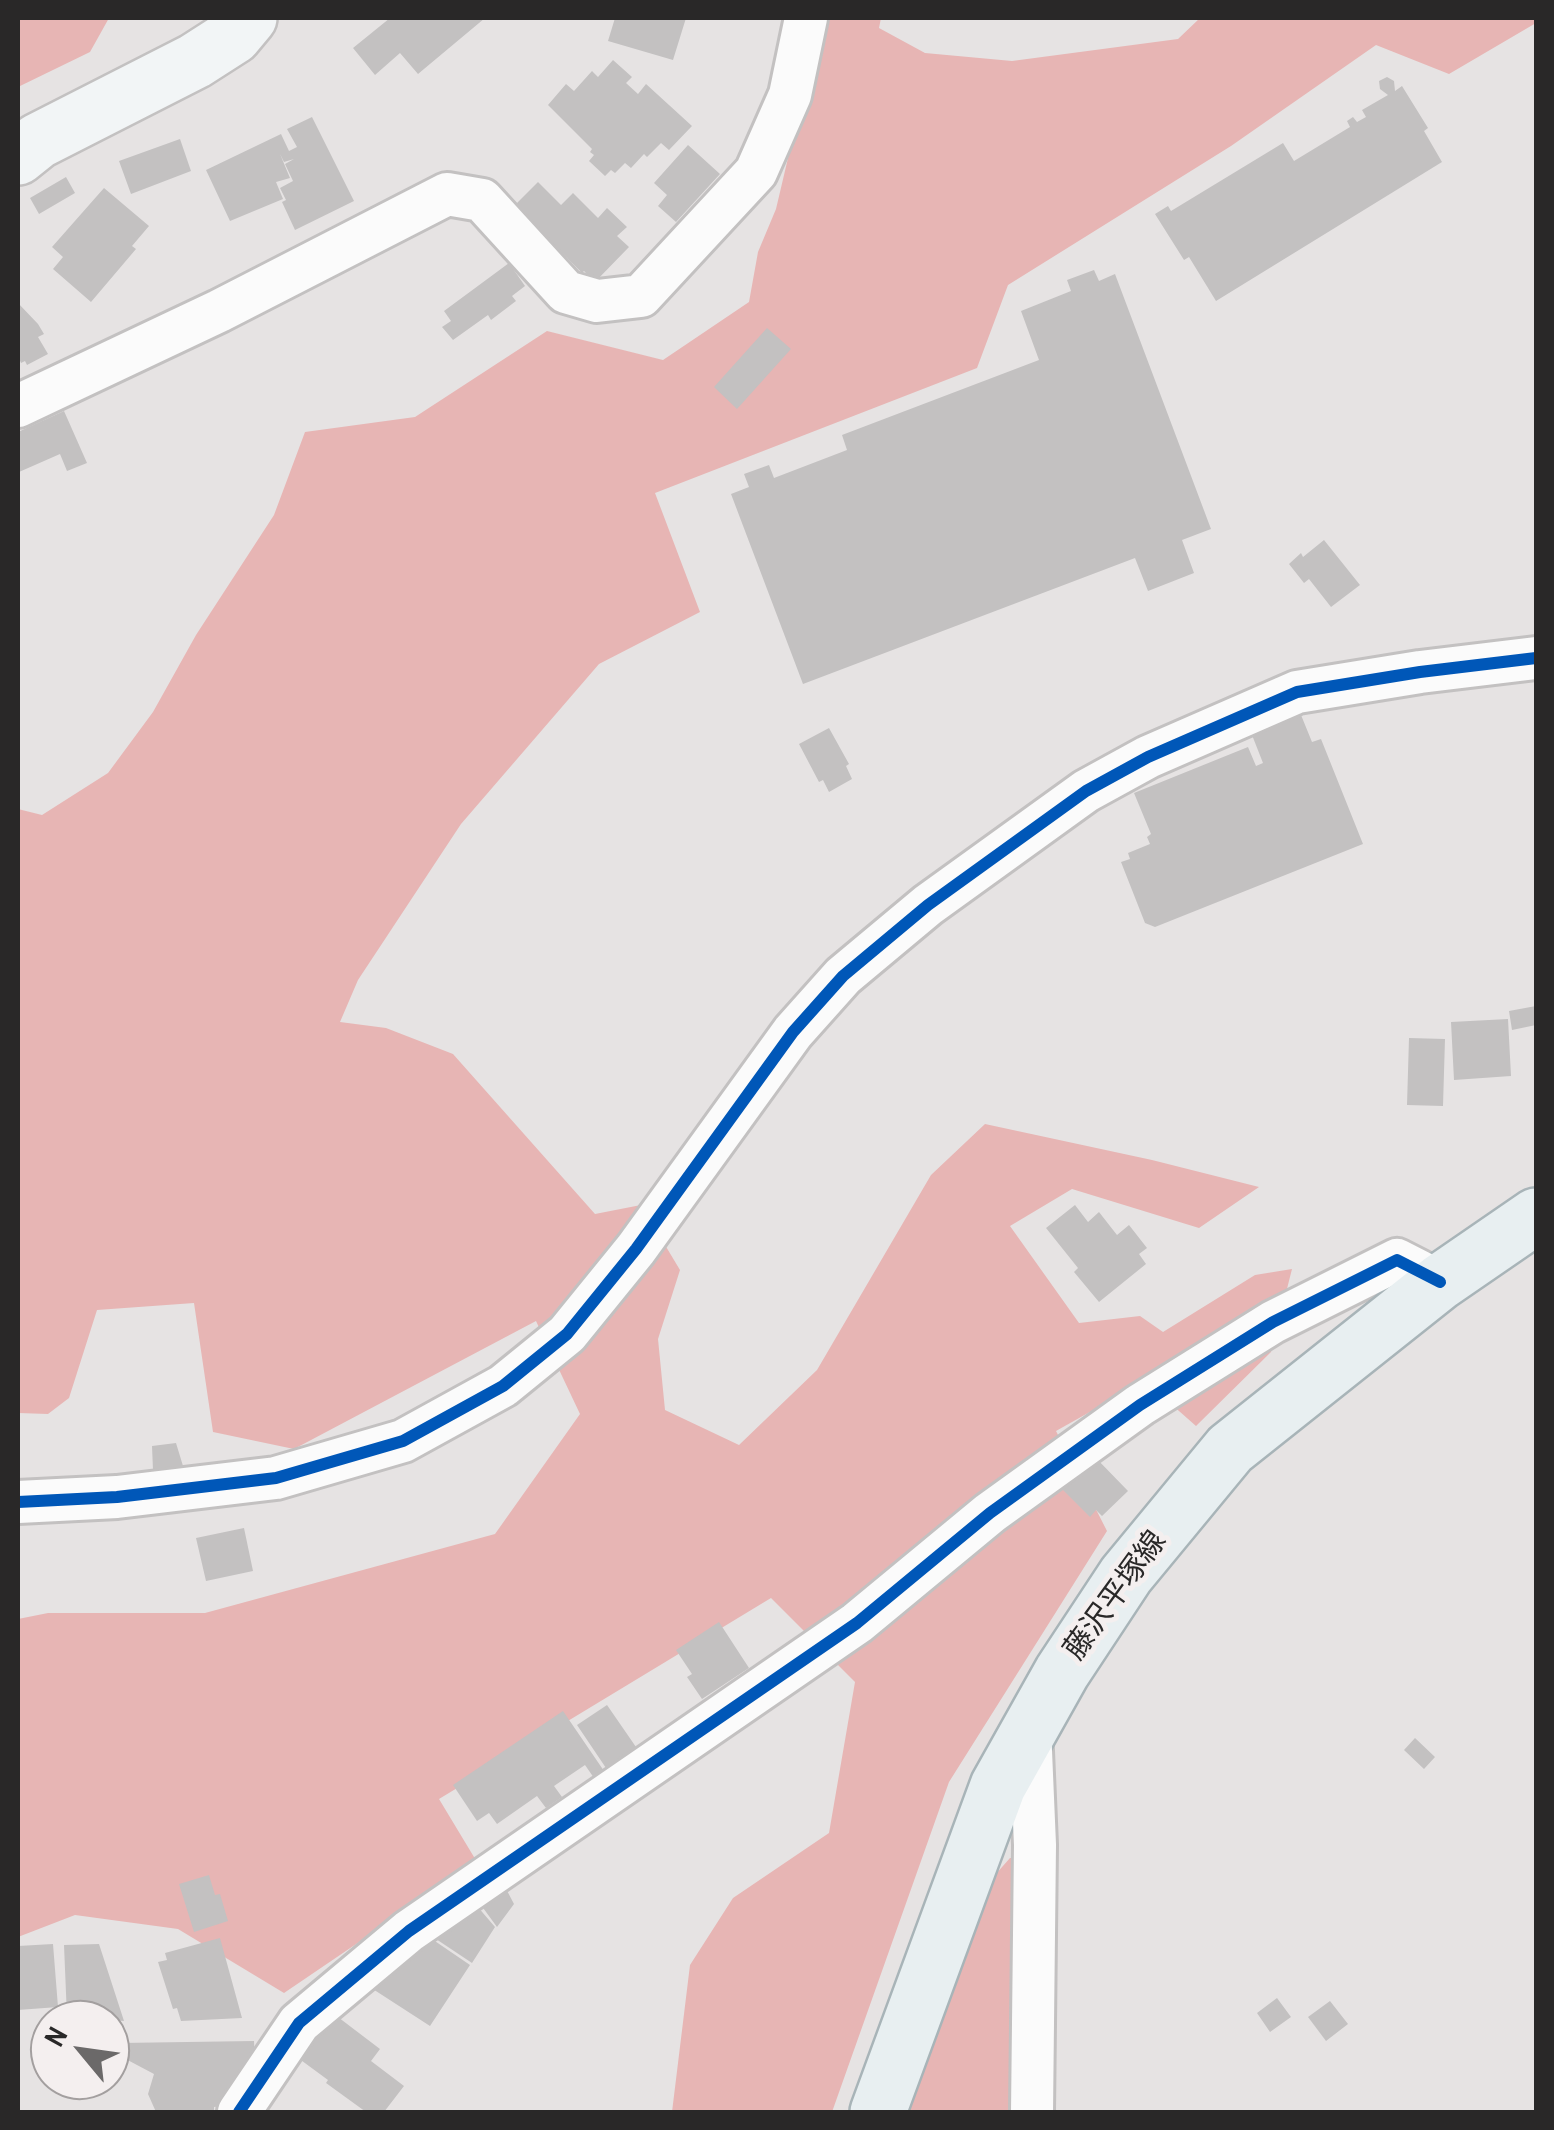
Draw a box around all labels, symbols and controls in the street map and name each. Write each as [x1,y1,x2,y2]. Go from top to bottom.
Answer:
street label: 藤沢平塚線 [1057,1525,1175,1667]
north arrow [30,2000,130,2100]
text: N [35,2020,76,2053]

